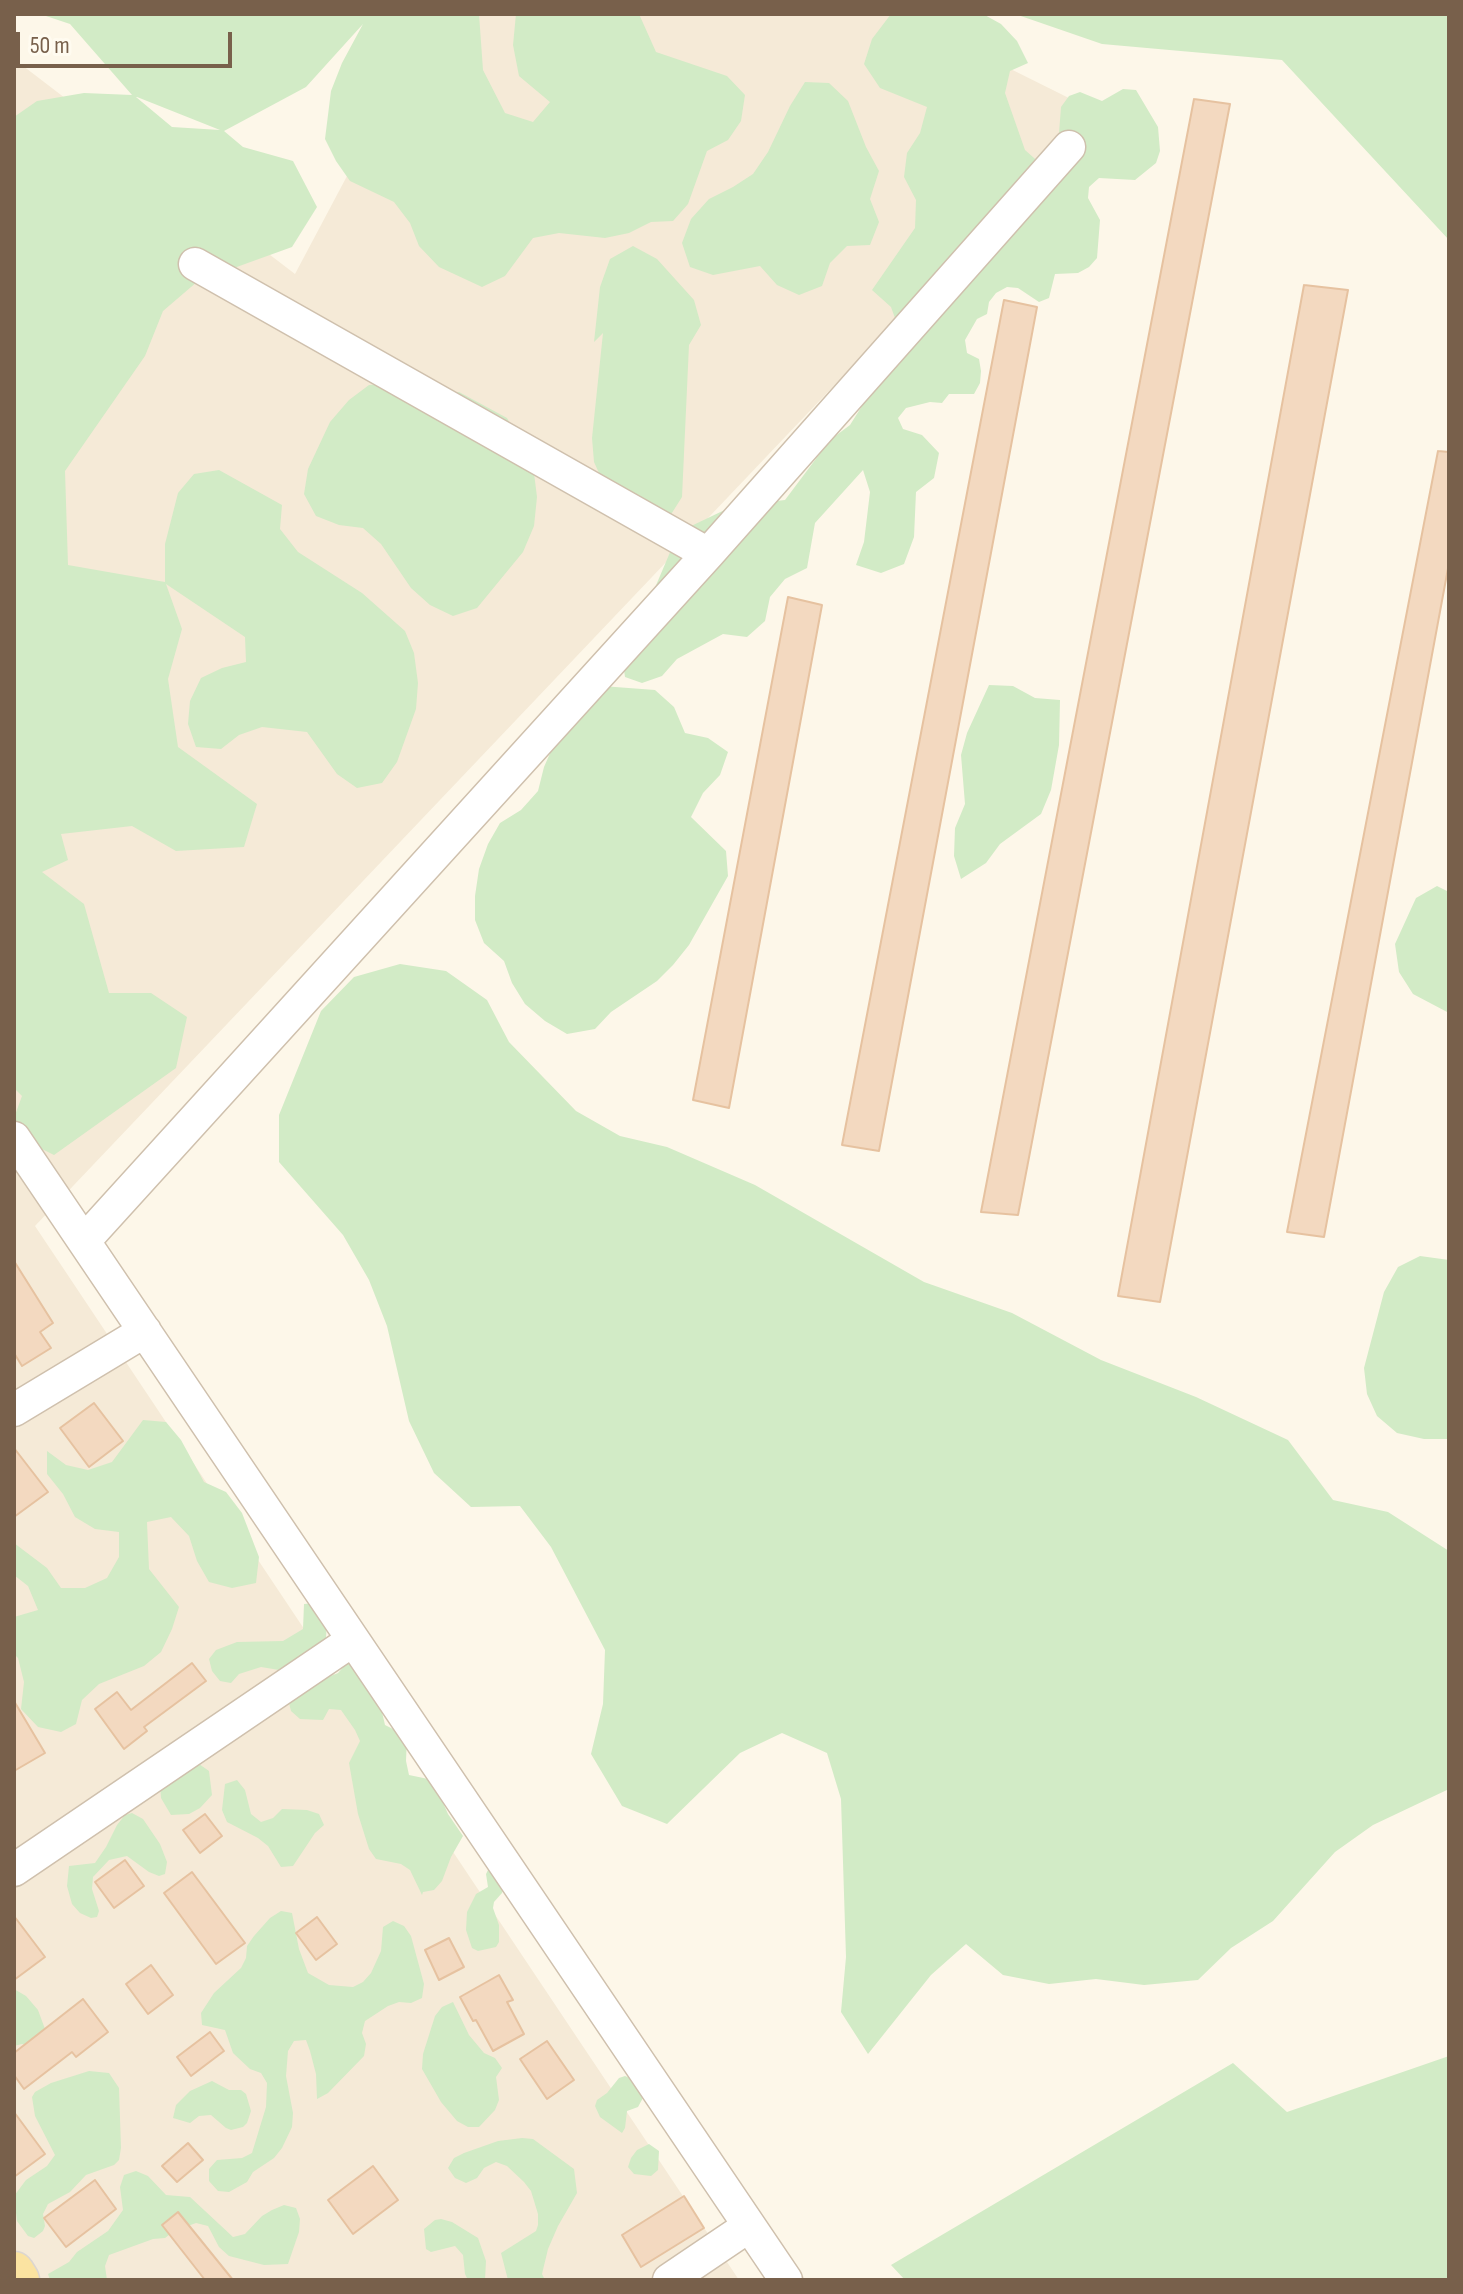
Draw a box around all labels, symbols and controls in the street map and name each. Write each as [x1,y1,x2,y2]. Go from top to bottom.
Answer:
scale bar [20,16,236,66]
text: 50 m [30,31,70,60]

